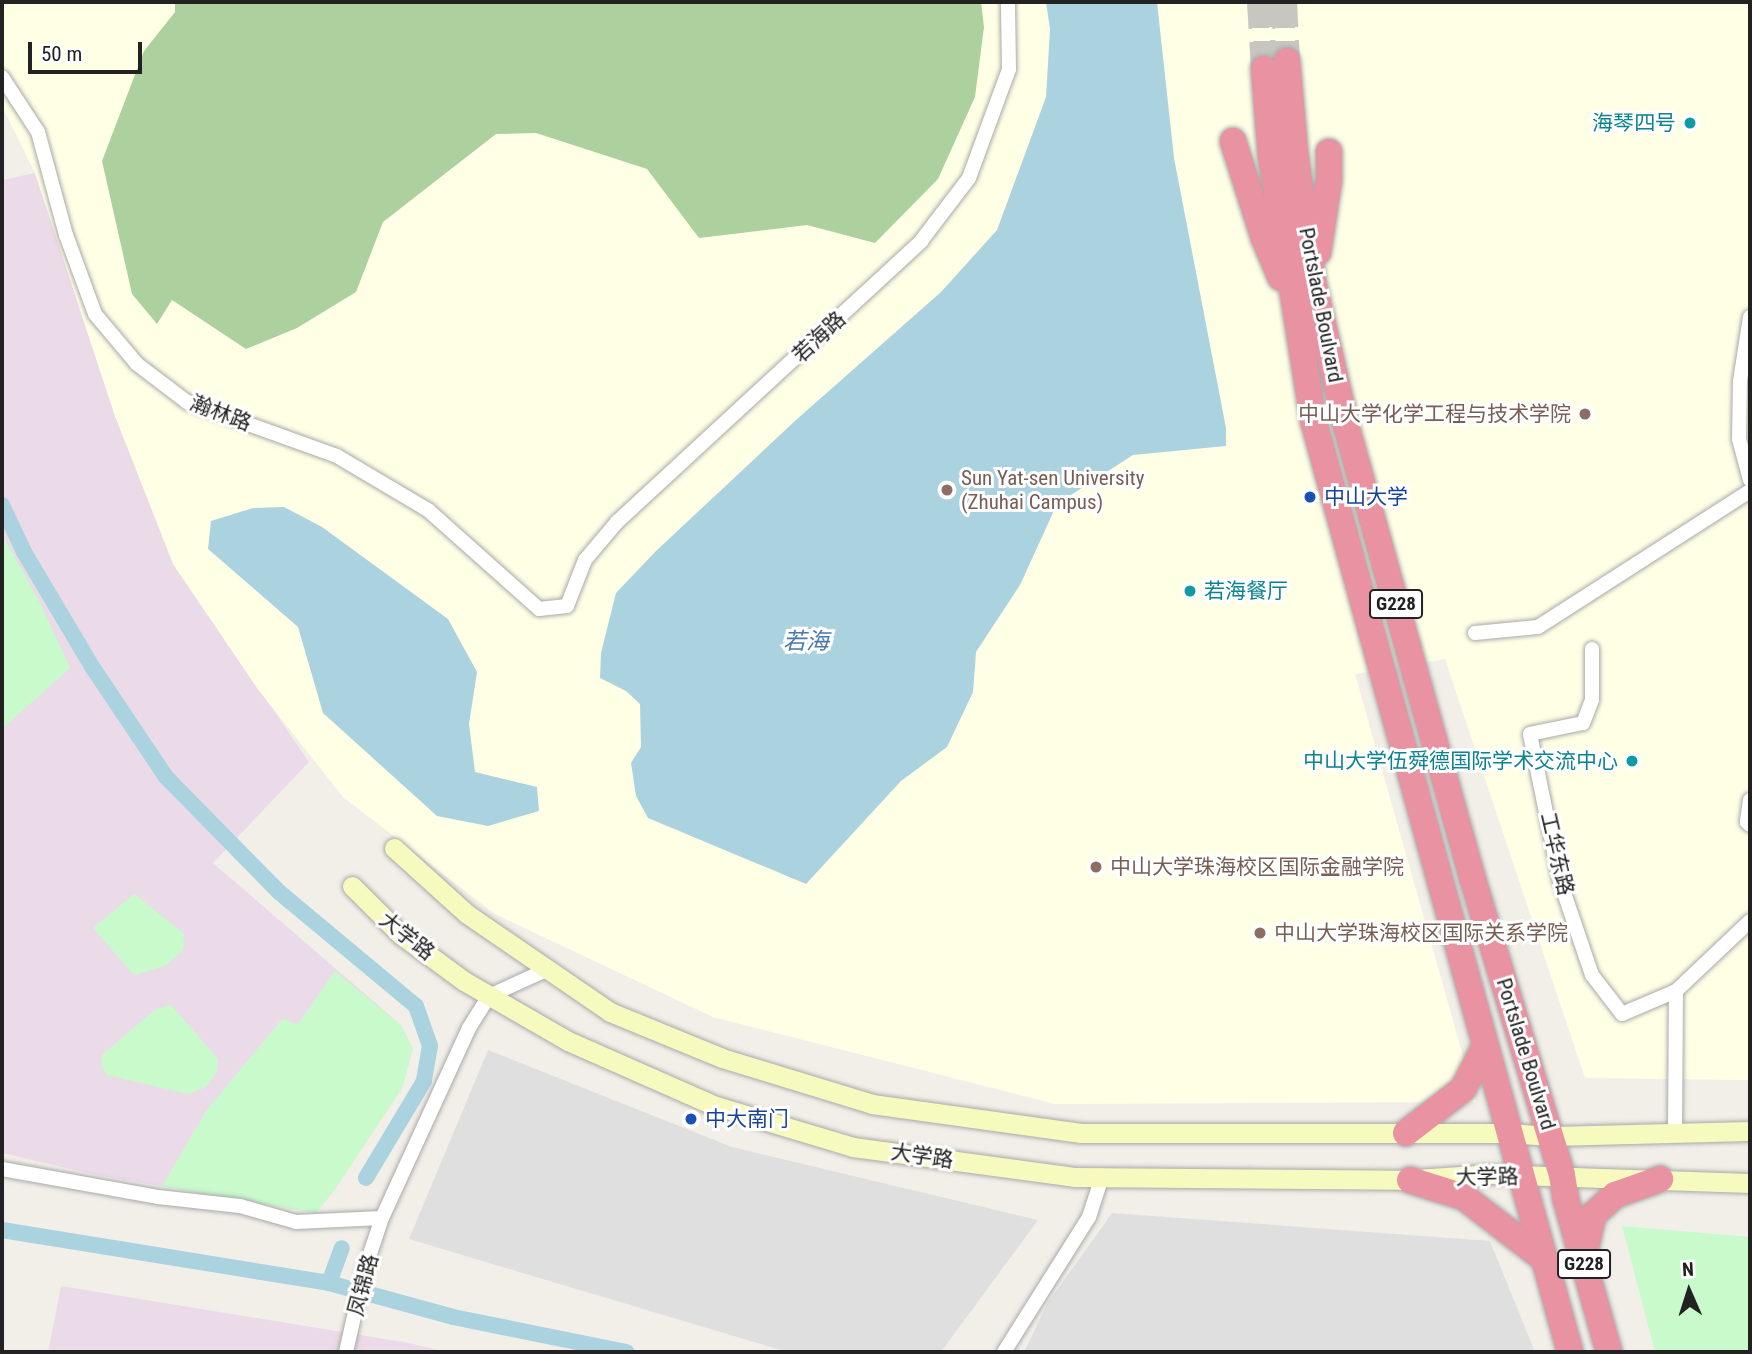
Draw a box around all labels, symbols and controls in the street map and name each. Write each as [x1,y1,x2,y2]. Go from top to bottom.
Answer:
scale bar [32,28,145,72]
text: 50 m [41,42,82,66]
place label: 海琴四号 [1592,110,1676,136]
marker: 海琴四号 [1682,115,1698,131]
street label: Portslade Boulvard [1294,225,1348,385]
street label: 若海路 [787,306,851,368]
street label: 瀚林路 [187,390,255,436]
place label: 中山大学化学工程与技术学院 [1298,401,1571,427]
marker: 中山大学化学工程与技术学院 [1577,406,1593,422]
place label: Sun Yat-sen University (Zhuhai Campus) [961,465,1144,515]
marker: Sun Yat-sen University (Zhuhai Campus) [939,482,955,498]
place label: 中山大学 [1324,484,1408,510]
marker: 中山大学 [1302,489,1318,505]
place label: 若海餐厅 [1204,578,1288,604]
marker: 若海餐厅 [1182,583,1198,599]
road number: G228 [1368,589,1424,620]
water label: 若海 [783,628,829,656]
place label: 中山大学伍舜德国际学术交流中心 [1303,748,1618,774]
marker: 中山大学伍舜德国际学术交流中心 [1624,753,1640,769]
street label: 工华东路 [1535,810,1579,898]
place label: 中山大学珠海校区国际金融学院 [1110,854,1404,880]
marker: 中山大学珠海校区国际金融学院 [1088,859,1104,875]
street label: 大学路 [374,907,440,965]
place label: 中山大学珠海校区国际关系学院 [1274,920,1568,946]
marker: 中山大学珠海校区国际关系学院 [1252,925,1268,941]
street label: Portslade Boulvard [1491,975,1561,1133]
place label: 中大南门 [705,1106,789,1132]
marker: 中大南门 [683,1111,699,1127]
street label: 大学路 [889,1139,955,1173]
street label: 大学路 [1455,1164,1519,1190]
road number: G228 [1556,1248,1612,1280]
street label: 凤锦路 [343,1251,383,1319]
north arrow [1654,1256,1724,1326]
text: N [1681,1258,1694,1281]

